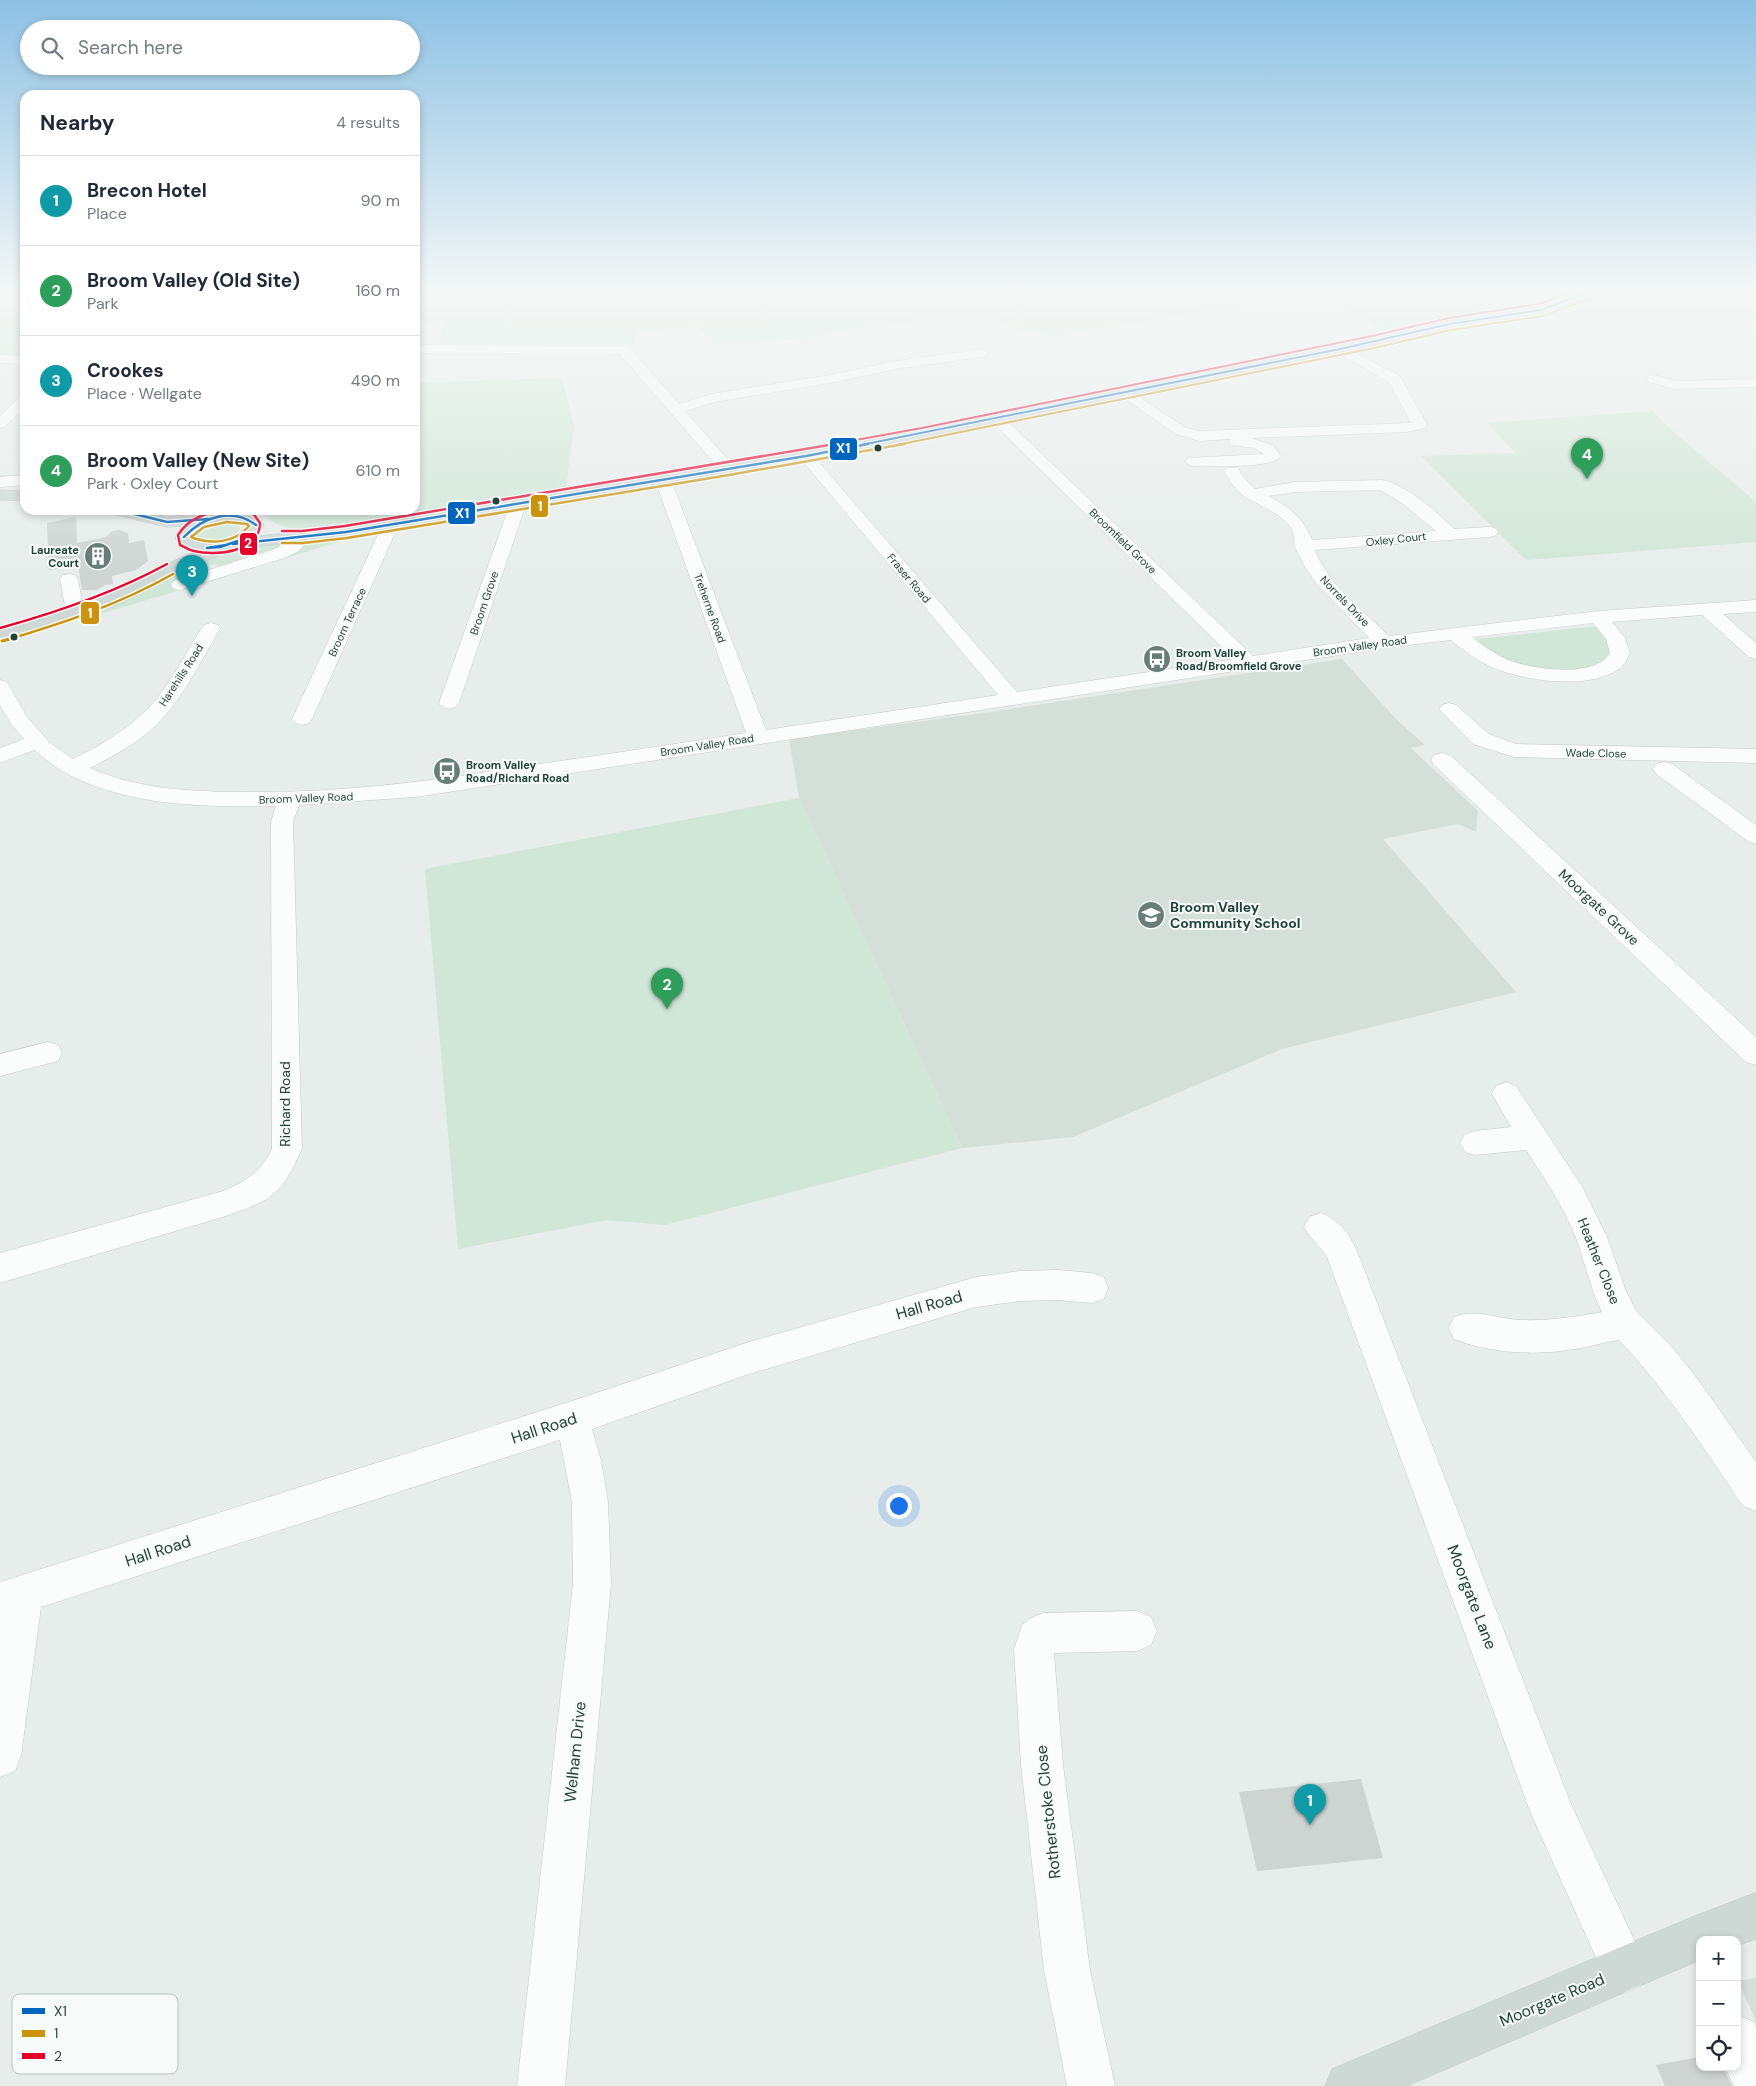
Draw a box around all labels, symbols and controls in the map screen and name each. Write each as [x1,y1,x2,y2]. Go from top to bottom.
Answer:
search box [20,20,420,75]
icon: search [38,34,66,62]
text: Search here [78,35,183,60]
text: Nearby [40,109,114,137]
text: 4 results [336,112,400,133]
text: Brecon Hotel [87,178,207,203]
text: 1 [53,190,59,211]
text: 90 m [360,190,400,211]
text: Place [87,203,127,224]
text: Broom Valley (Old Site) [87,268,300,293]
text: 2 [51,280,61,301]
text: 160 m [356,280,400,301]
text: Park [87,293,119,314]
text: Crookes [87,358,164,383]
text: 3 [51,370,61,391]
text: 490 m [351,370,400,391]
text: Place · Wellgate [87,383,202,404]
line badge: X1 [829,437,858,461]
pin: 4 [1571,438,1603,479]
text: X1 [836,439,850,457]
unlabelled marker [873,443,883,453]
text: Broom Valley (New Site) [87,448,309,473]
text: 4 [51,460,61,481]
text: 610 m [356,460,400,481]
text: Park · Oxley Court [87,473,218,494]
line badge: 1 [530,494,549,518]
unlabelled marker [491,496,501,506]
text: 1 [537,497,543,515]
line badge: X1 [447,501,476,525]
text: X1 [455,504,469,522]
street label: Broomfield Grove [1086,505,1160,577]
street label: Oxley Court [1365,529,1427,549]
line badge: 2 [239,532,258,556]
text: 2 [244,534,252,552]
building icon: Laureate Court [83,541,113,571]
place label: Laureate Court [31,543,79,570]
street label: Fraser Road [884,550,934,606]
pin: 3 [176,555,208,596]
street label: Broom Grove [467,569,501,637]
street label: Treherne Road [691,571,729,645]
street label: Norrels Drive [1317,573,1373,629]
street label: Broom Terrace [325,585,369,659]
line badge: 1 [80,601,100,625]
text: 1 [87,604,93,622]
unlabelled marker [9,632,19,642]
street label: Broom Valley Road [1312,632,1408,660]
street label: Harehills Road [156,641,206,709]
bus stop icon: Broom Valley Road/Broomfield Grove [1142,644,1172,674]
place label: Broom Valley Road/Broomfield Grove [1176,646,1302,673]
street label: Broom Valley Road [659,731,755,759]
street label: Wade Close [1565,745,1627,761]
bus stop icon: Broom Valley Road/Richard Road [432,756,462,786]
place label: Broom Valley Road/Richard Road [466,758,569,785]
street label: Broom Valley Road [258,789,354,807]
street label: Moorgate Grove [1555,865,1643,949]
place label: Broom Valley Community School [1170,898,1301,932]
school or university icon: Broom Valley Community School [1136,900,1166,930]
pin: 2 [651,968,683,1009]
street label: Richard Road [276,1061,294,1147]
street label: Heather Close [1573,1215,1625,1307]
street label: Hall Road [893,1286,965,1324]
street label: Hall Road [508,1407,580,1449]
your location [886,1493,912,1519]
street label: Hall Road [122,1530,194,1572]
street label: Moorgate Lane [1442,1542,1502,1652]
street label: Welham Drive [559,1700,591,1804]
street label: Rotherstoke Close [1031,1744,1065,1880]
pin: 1 [1294,1784,1326,1825]
map controls [1696,1936,1741,2071]
button: + [1696,1936,1741,1981]
street label: Moorgate Road [1496,1968,1608,2032]
button: − [1696,1981,1741,2026]
legend [12,1994,178,2074]
text: X1 [54,2002,67,2020]
text: 1 [54,2024,58,2042]
button: locate [1696,2026,1741,2071]
text: 2 [54,2047,62,2065]

